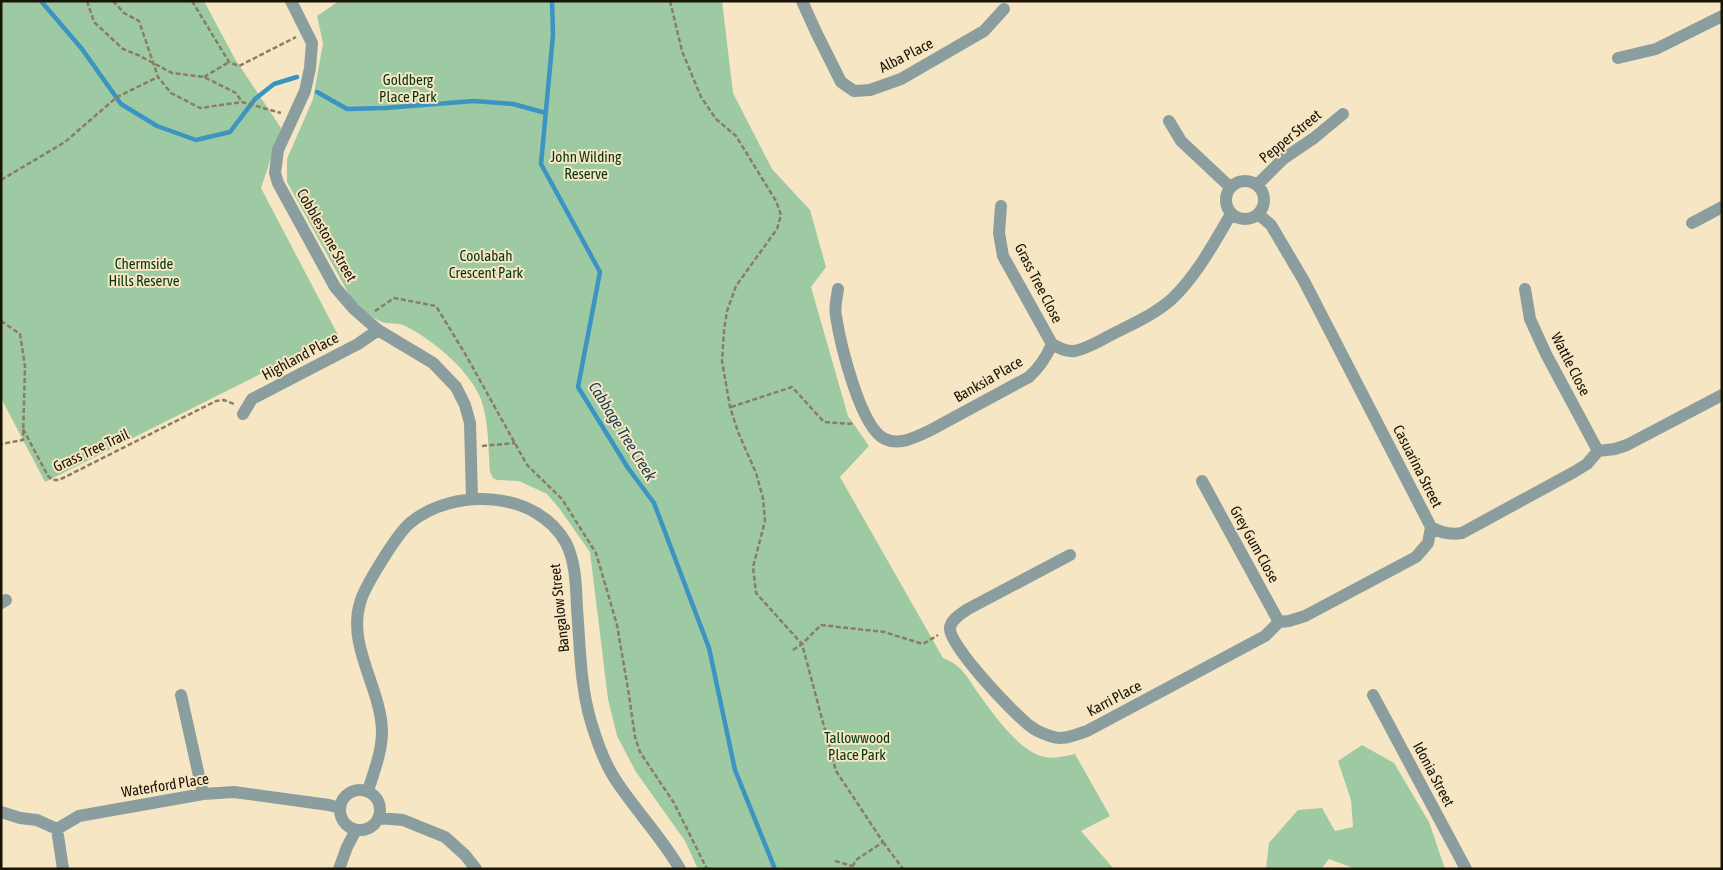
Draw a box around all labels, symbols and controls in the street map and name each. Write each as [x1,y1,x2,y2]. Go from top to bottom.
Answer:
street label: Alba Place [876,34,936,76]
park label: Goldberg Place Park [379,71,437,105]
street label: Pepper Street [1256,106,1324,166]
park label: John Wilding Reserve [551,148,622,182]
street label: Cobblestone Street [294,186,360,284]
street label: Grass Tree Close [1012,240,1066,326]
park label: Coolabah Crescent Park [449,247,524,281]
park label: Chermside Hills Reserve [108,255,180,289]
street label: Highland Place [259,329,341,383]
street label: Wattle Close [1548,330,1594,399]
street label: Banksia Place [951,352,1025,405]
water label: Cabbage Tree Creek [584,378,661,485]
street label: Casuarina Street [1390,422,1446,510]
street label: Grass Tree Trail [50,425,132,475]
street label: Grey Gum Close [1227,503,1283,585]
street label: Bangalow Street [546,563,572,653]
street label: Karri Place [1084,677,1144,719]
park label: Tallowwood Place Park [824,729,890,763]
street label: Idonia Street [1410,739,1458,809]
street label: Waterford Place [120,770,210,800]

